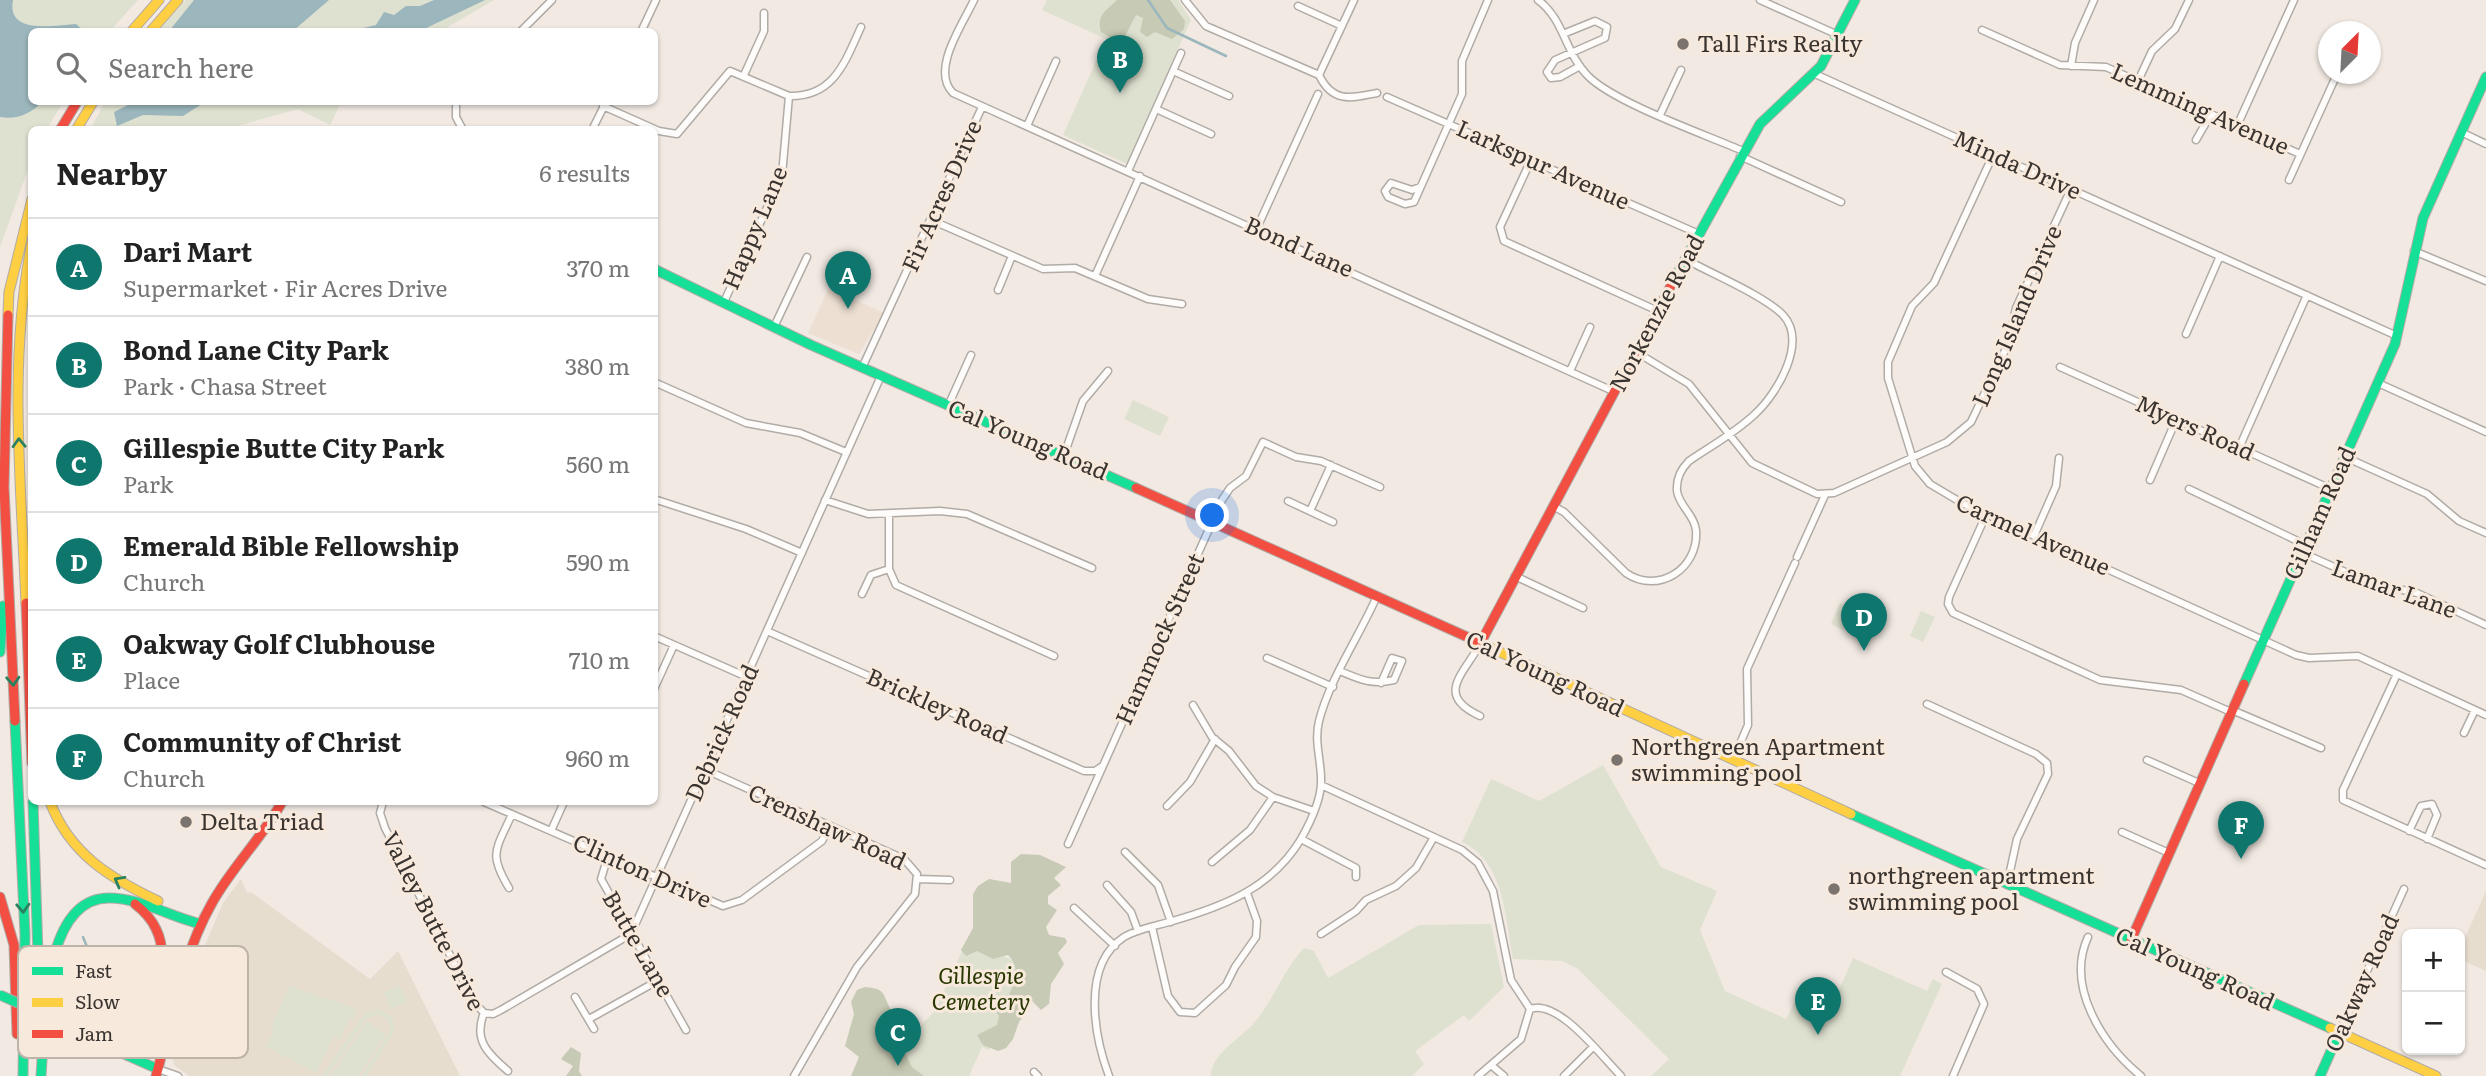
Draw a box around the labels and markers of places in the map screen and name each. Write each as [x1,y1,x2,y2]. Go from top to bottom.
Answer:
place label: Tall Firs Realty [1697,25,1863,59]
pin: B [1097,35,1143,93]
marker: Tall Firs Realty [1675,36,1691,52]
pin: A [825,251,871,309]
pin: D [1841,593,1887,651]
place label: Northgreen Apartment swimming pool [1631,728,1886,788]
marker: Northgreen Apartment swimming pool [1609,752,1625,768]
pin: F [2218,801,2264,859]
place label: Delta Triad [200,803,324,837]
marker: Delta Triad [178,814,194,830]
place label: northgreen apartment swimming pool [1848,857,2095,917]
marker: northgreen apartment swimming pool [1826,881,1842,897]
pin: E [1795,977,1841,1035]
pin: C [875,1008,921,1066]

